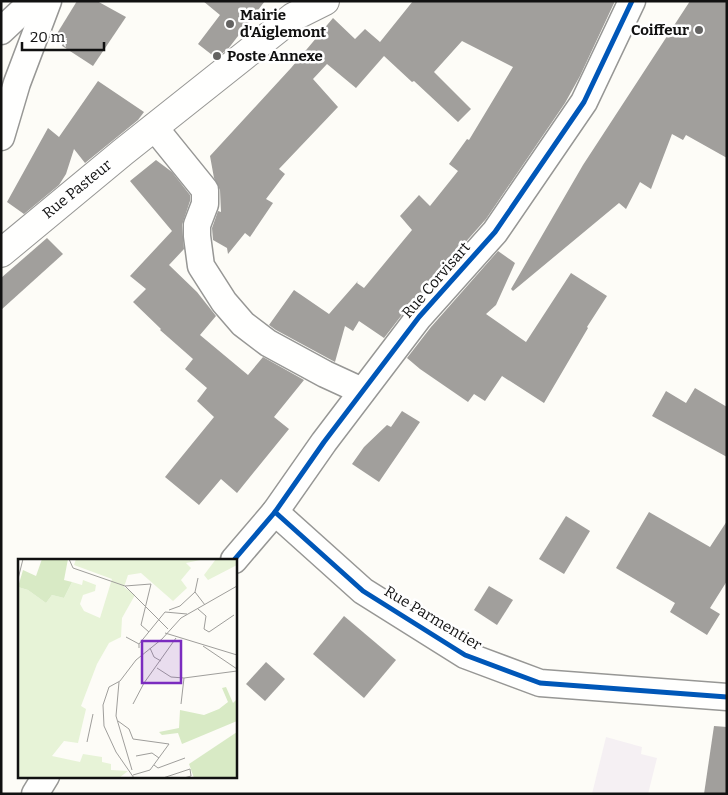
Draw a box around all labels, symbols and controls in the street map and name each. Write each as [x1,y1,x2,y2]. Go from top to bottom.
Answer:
place label: Mairie d'Aiglemont [240,6,326,41]
marker: Mairie d'Aiglemont [224,18,236,30]
scale bar [22,20,105,52]
place label: Coiffeur [631,21,689,39]
marker: Coiffeur [693,24,705,36]
text: 20 m [30,28,66,46]
place label: Poste Annexe [227,47,323,65]
marker: Poste Annexe [211,50,223,62]
street label: Rue Pasteur [39,156,115,222]
street label: Rue Corvisart [398,238,474,322]
inset map [18,559,236,778]
street label: Rue Parmentier [381,582,485,654]

